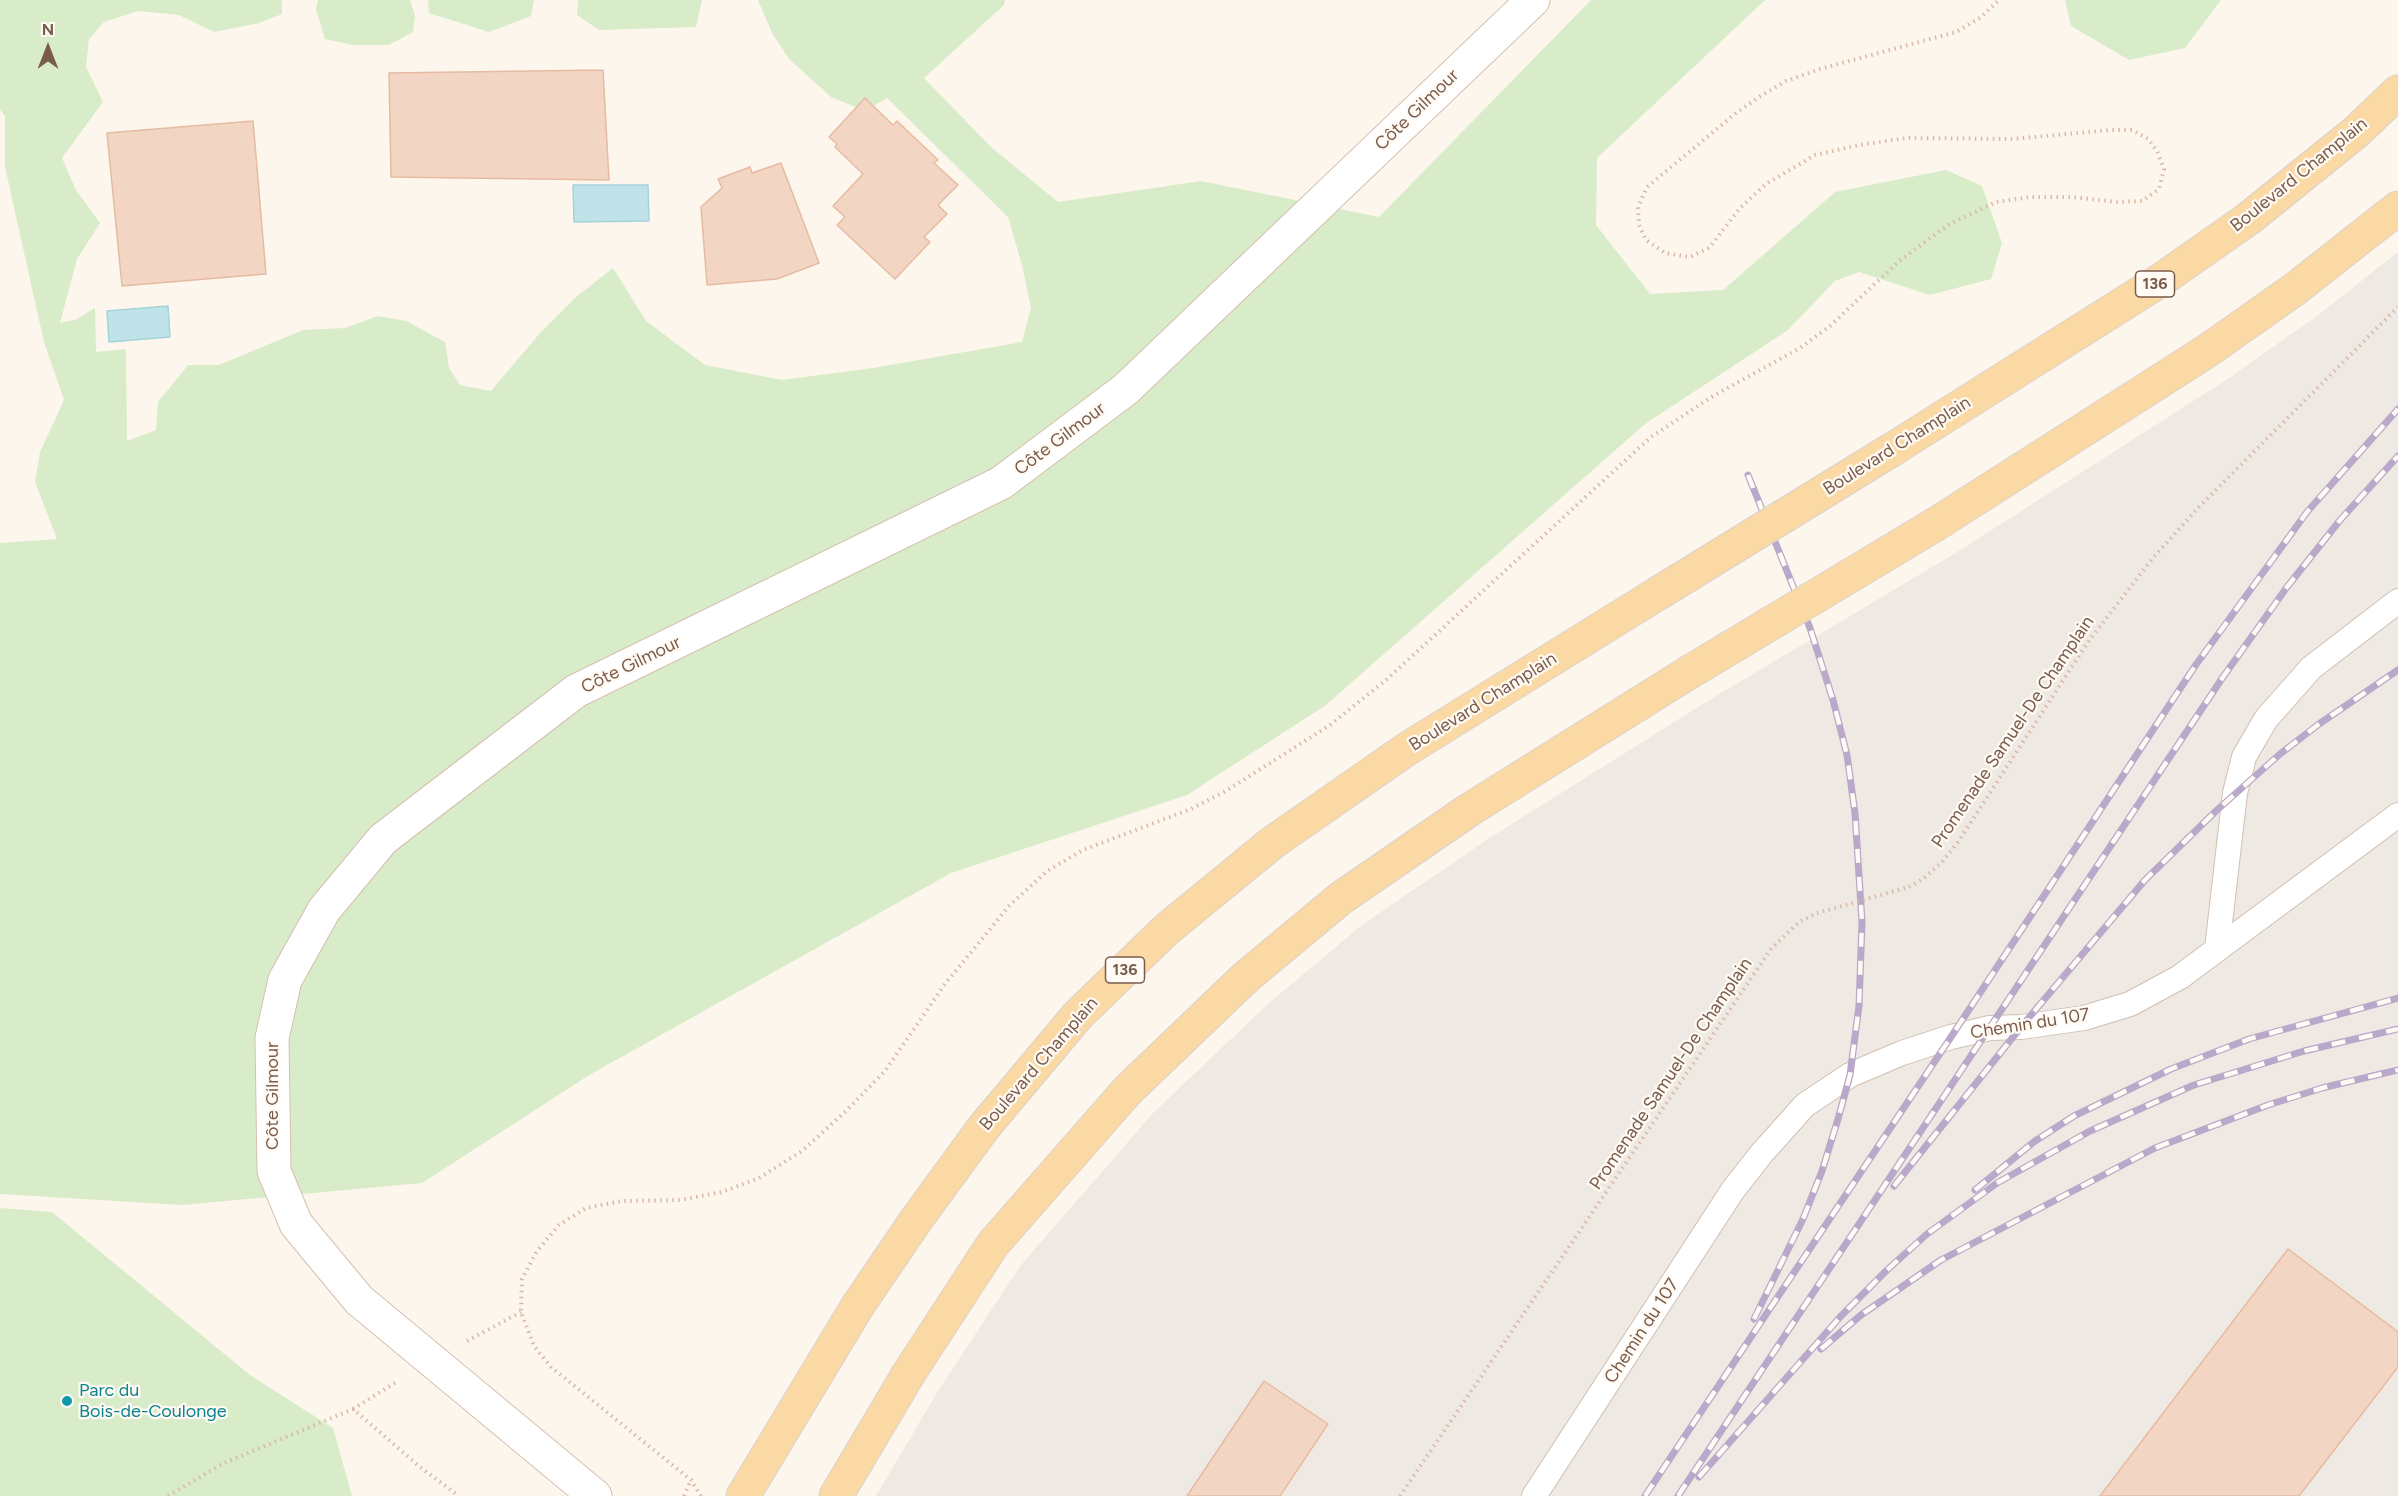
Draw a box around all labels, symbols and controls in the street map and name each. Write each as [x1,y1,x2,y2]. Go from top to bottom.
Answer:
north arrow [18,18,78,78]
text: N [42,20,54,39]
street label: Côte Gilmour [1371,65,1463,155]
street label: Boulevard Champlain [2226,113,2372,237]
road number: 136 [2136,271,2174,297]
street label: Boulevard Champlain [1819,392,1975,500]
street label: Côte Gilmour [1010,398,1110,480]
street label: Promenade Samuel-De Champlain [1927,612,2099,852]
street label: Côte Gilmour [578,632,684,698]
street label: Boulevard Champlain [1405,648,1561,756]
street label: Promenade Samuel-De Champlain [1585,954,1757,1194]
road number: 136 [1106,957,1144,983]
street label: Boulevard Champlain [975,993,1103,1135]
street label: Chemin du 107 [1969,1004,2091,1044]
street label: Côte Gilmour [262,1042,284,1150]
street label: Chemin du 107 [1600,1275,1684,1387]
place label: Parc du Bois-de-Coulonge [79,1380,227,1422]
marker: Parc du Bois-de-Coulonge [60,1394,74,1408]

